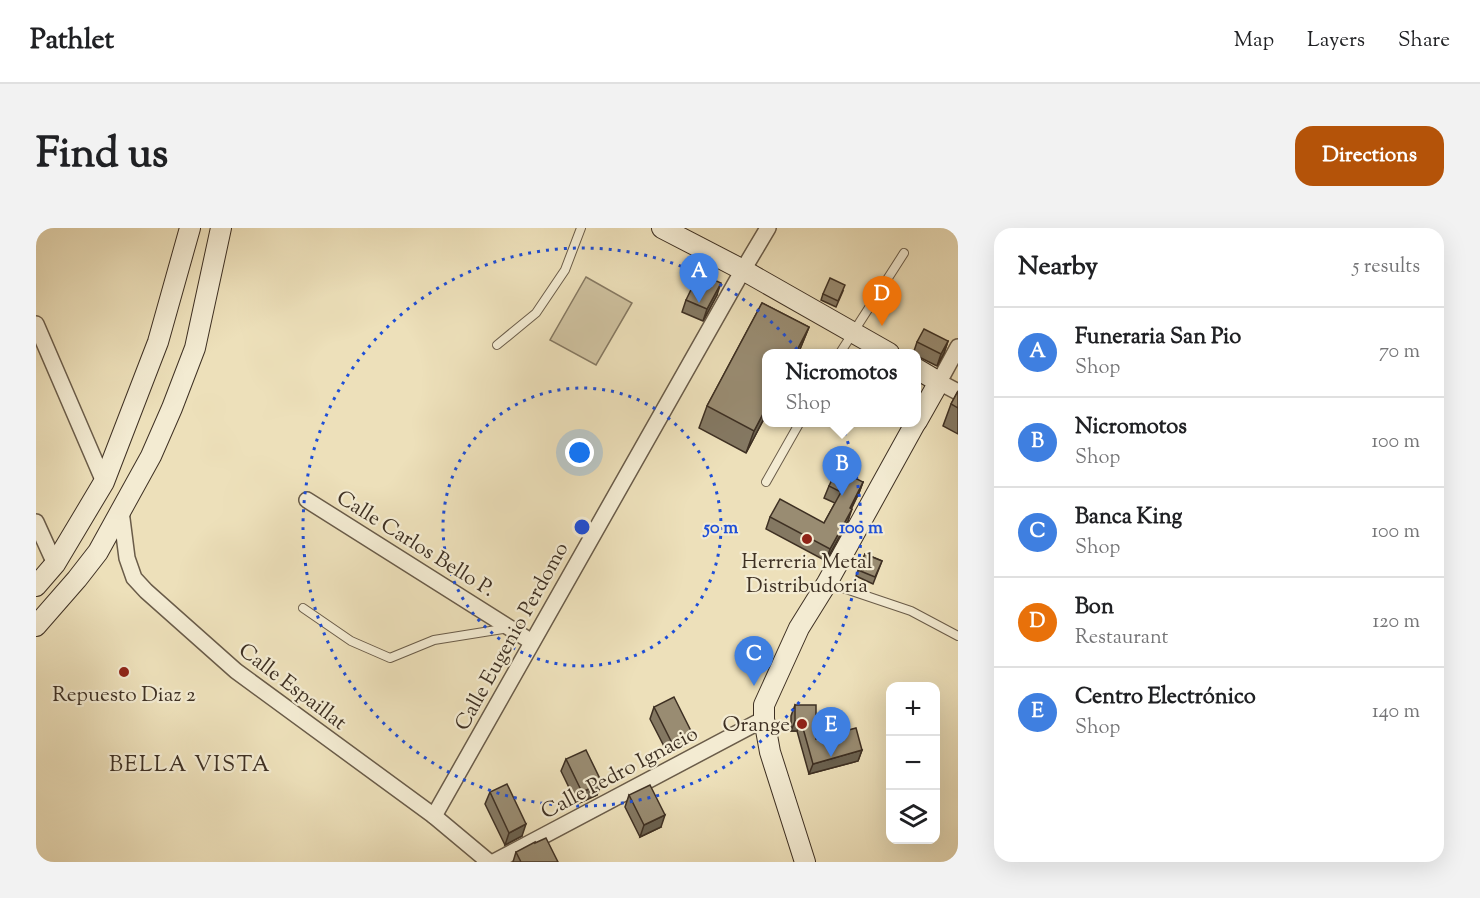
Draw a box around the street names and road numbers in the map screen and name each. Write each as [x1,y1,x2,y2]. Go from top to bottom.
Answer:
street label: Calle Carlos Bello P. [330,484,500,606]
street label: Calle Eugenio Perdomo [448,537,577,737]
street label: Calle Espaillat [231,637,352,738]
street label: Calle Pedro Ignacio [536,720,704,828]

